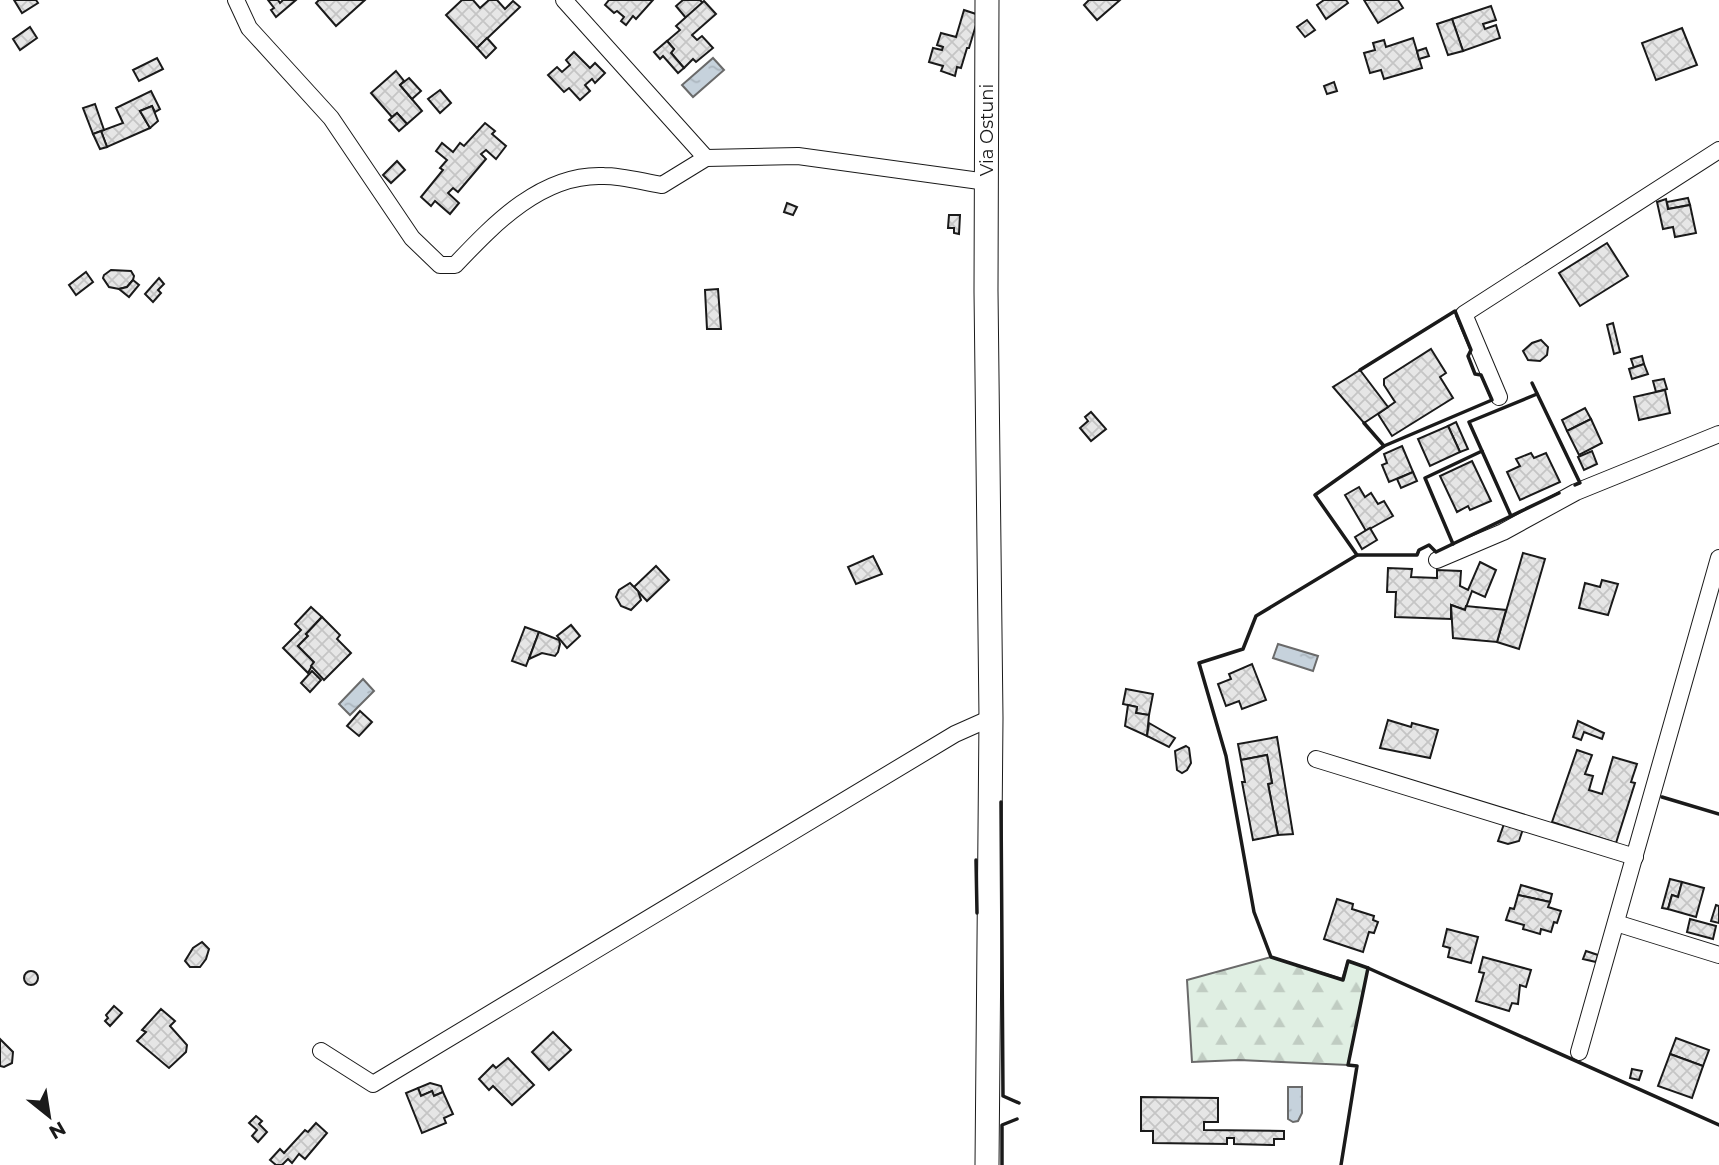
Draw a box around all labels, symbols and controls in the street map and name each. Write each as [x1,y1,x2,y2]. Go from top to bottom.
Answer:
street label: Via Ostuni [976,84,998,176]
north arrow [14,1081,84,1151]
text: N [45,1116,70,1144]

